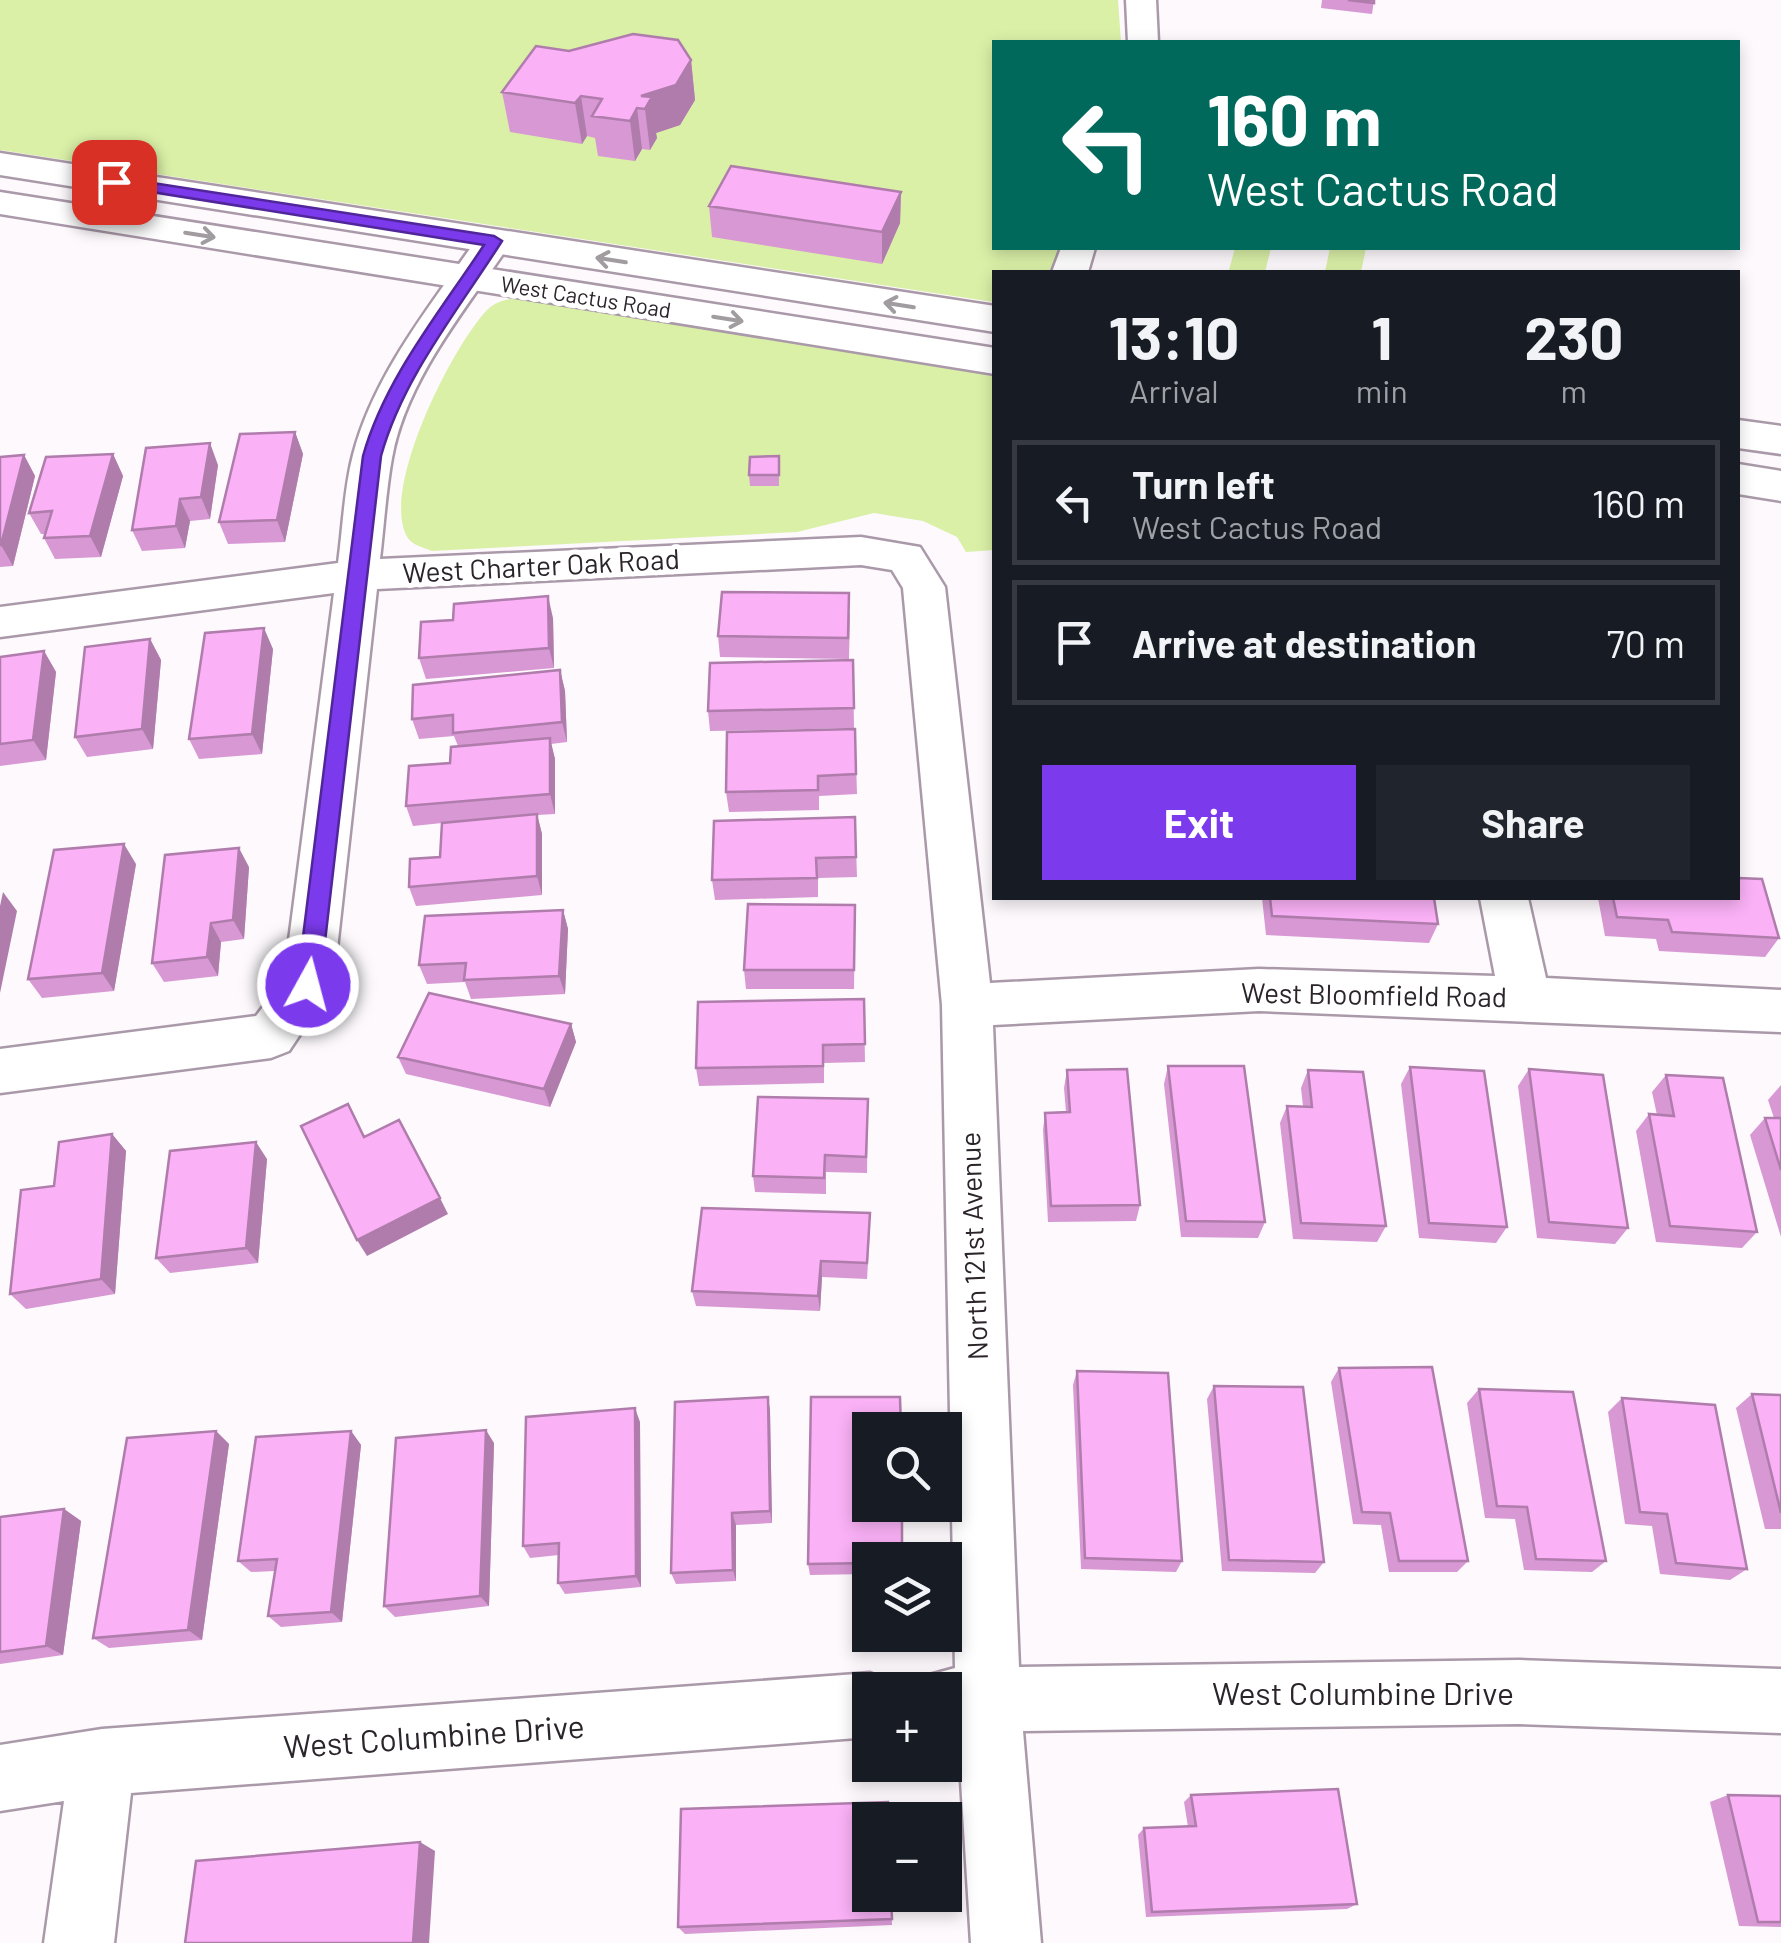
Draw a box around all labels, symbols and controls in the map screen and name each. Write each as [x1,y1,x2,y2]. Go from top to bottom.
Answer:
text: 160 m [1207,76,1382,160]
icon: left [1042,80,1172,210]
pin [72,140,157,225]
icon: arrive [87,155,142,210]
text: West Cactus Road [1207,161,1559,215]
one-way arrow [183,226,216,245]
one-way arrow [595,250,627,268]
street label: West Cactus Road [499,270,673,322]
one-way arrow [883,295,915,313]
text: 13:10 [1108,300,1239,372]
text: 1 [1371,300,1392,372]
text: 230 [1524,300,1624,372]
one-way arrow [712,311,744,329]
text: Arrival [1129,371,1219,409]
text: min [1356,371,1408,409]
text: m [1561,371,1587,409]
text: Turn left [1132,461,1275,507]
icon: left [1047,475,1102,530]
text: 160 m [1592,480,1685,526]
text: West Cactus Road [1132,507,1382,545]
street label: West Charter Oak Road [401,541,680,589]
icon: arrive [1047,615,1102,670]
text: Arrive at destination [1132,620,1477,666]
text: 70 m [1607,620,1685,666]
button: Exit [1042,765,1356,880]
button: Share [1376,765,1690,880]
position arrow [256,933,360,1037]
street label: West Bloomfield Road [1241,975,1507,1013]
street label: North 121st Avenue [952,1131,994,1361]
map controls [852,1412,962,1912]
button: search [852,1412,962,1522]
button: layers [852,1542,962,1652]
button: + [852,1672,962,1782]
street label: West Columbine Drive [1212,1673,1514,1711]
street label: West Columbine Drive [282,1706,586,1764]
button: − [852,1802,962,1912]

